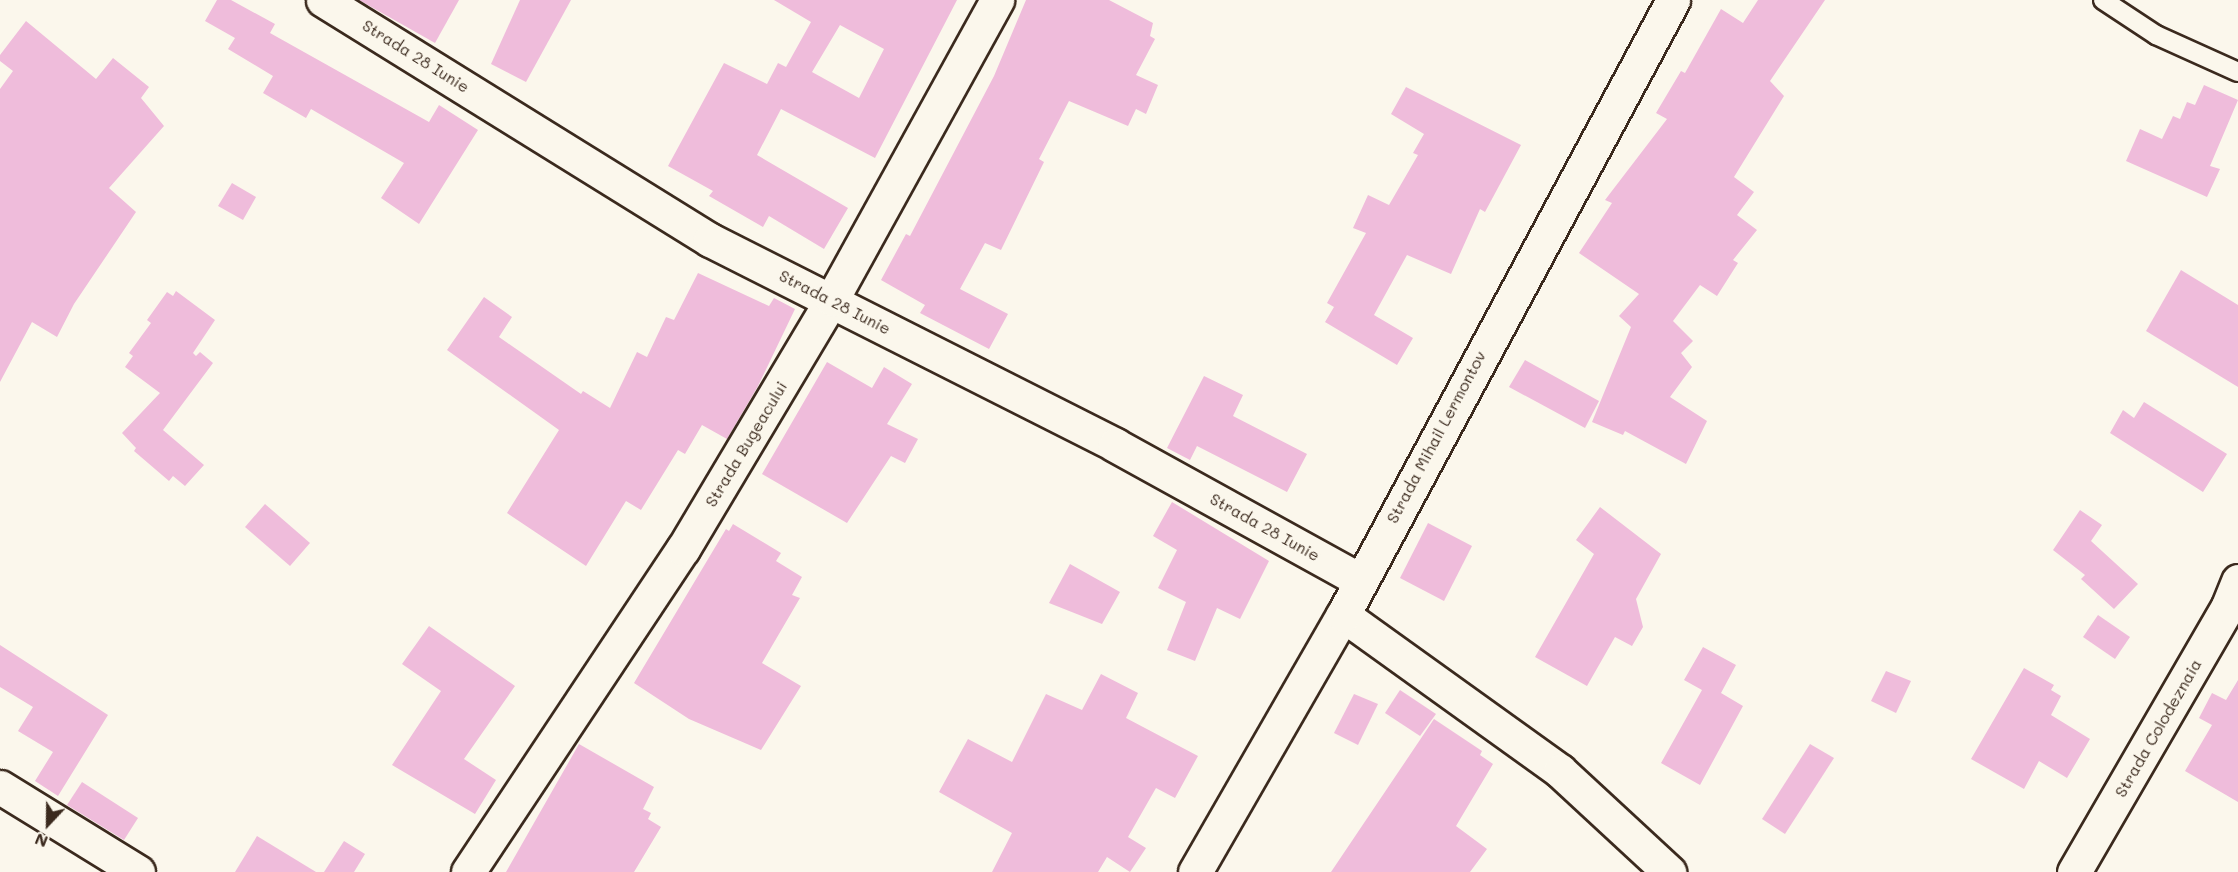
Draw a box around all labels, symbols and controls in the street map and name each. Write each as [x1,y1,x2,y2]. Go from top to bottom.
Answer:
street label: Strada 28 Iunie [359,15,473,97]
street label: Strada 28 Iunie [776,266,894,338]
street label: Strada Mihail Lermontov [1382,348,1490,526]
street label: Strada Bugeacului [701,378,791,510]
street label: Strada 28 Iunie [1207,489,1323,565]
street label: Strada Colodeznaia [2111,656,2205,800]
north arrow [18,794,78,854]
text: N [32,829,51,853]

